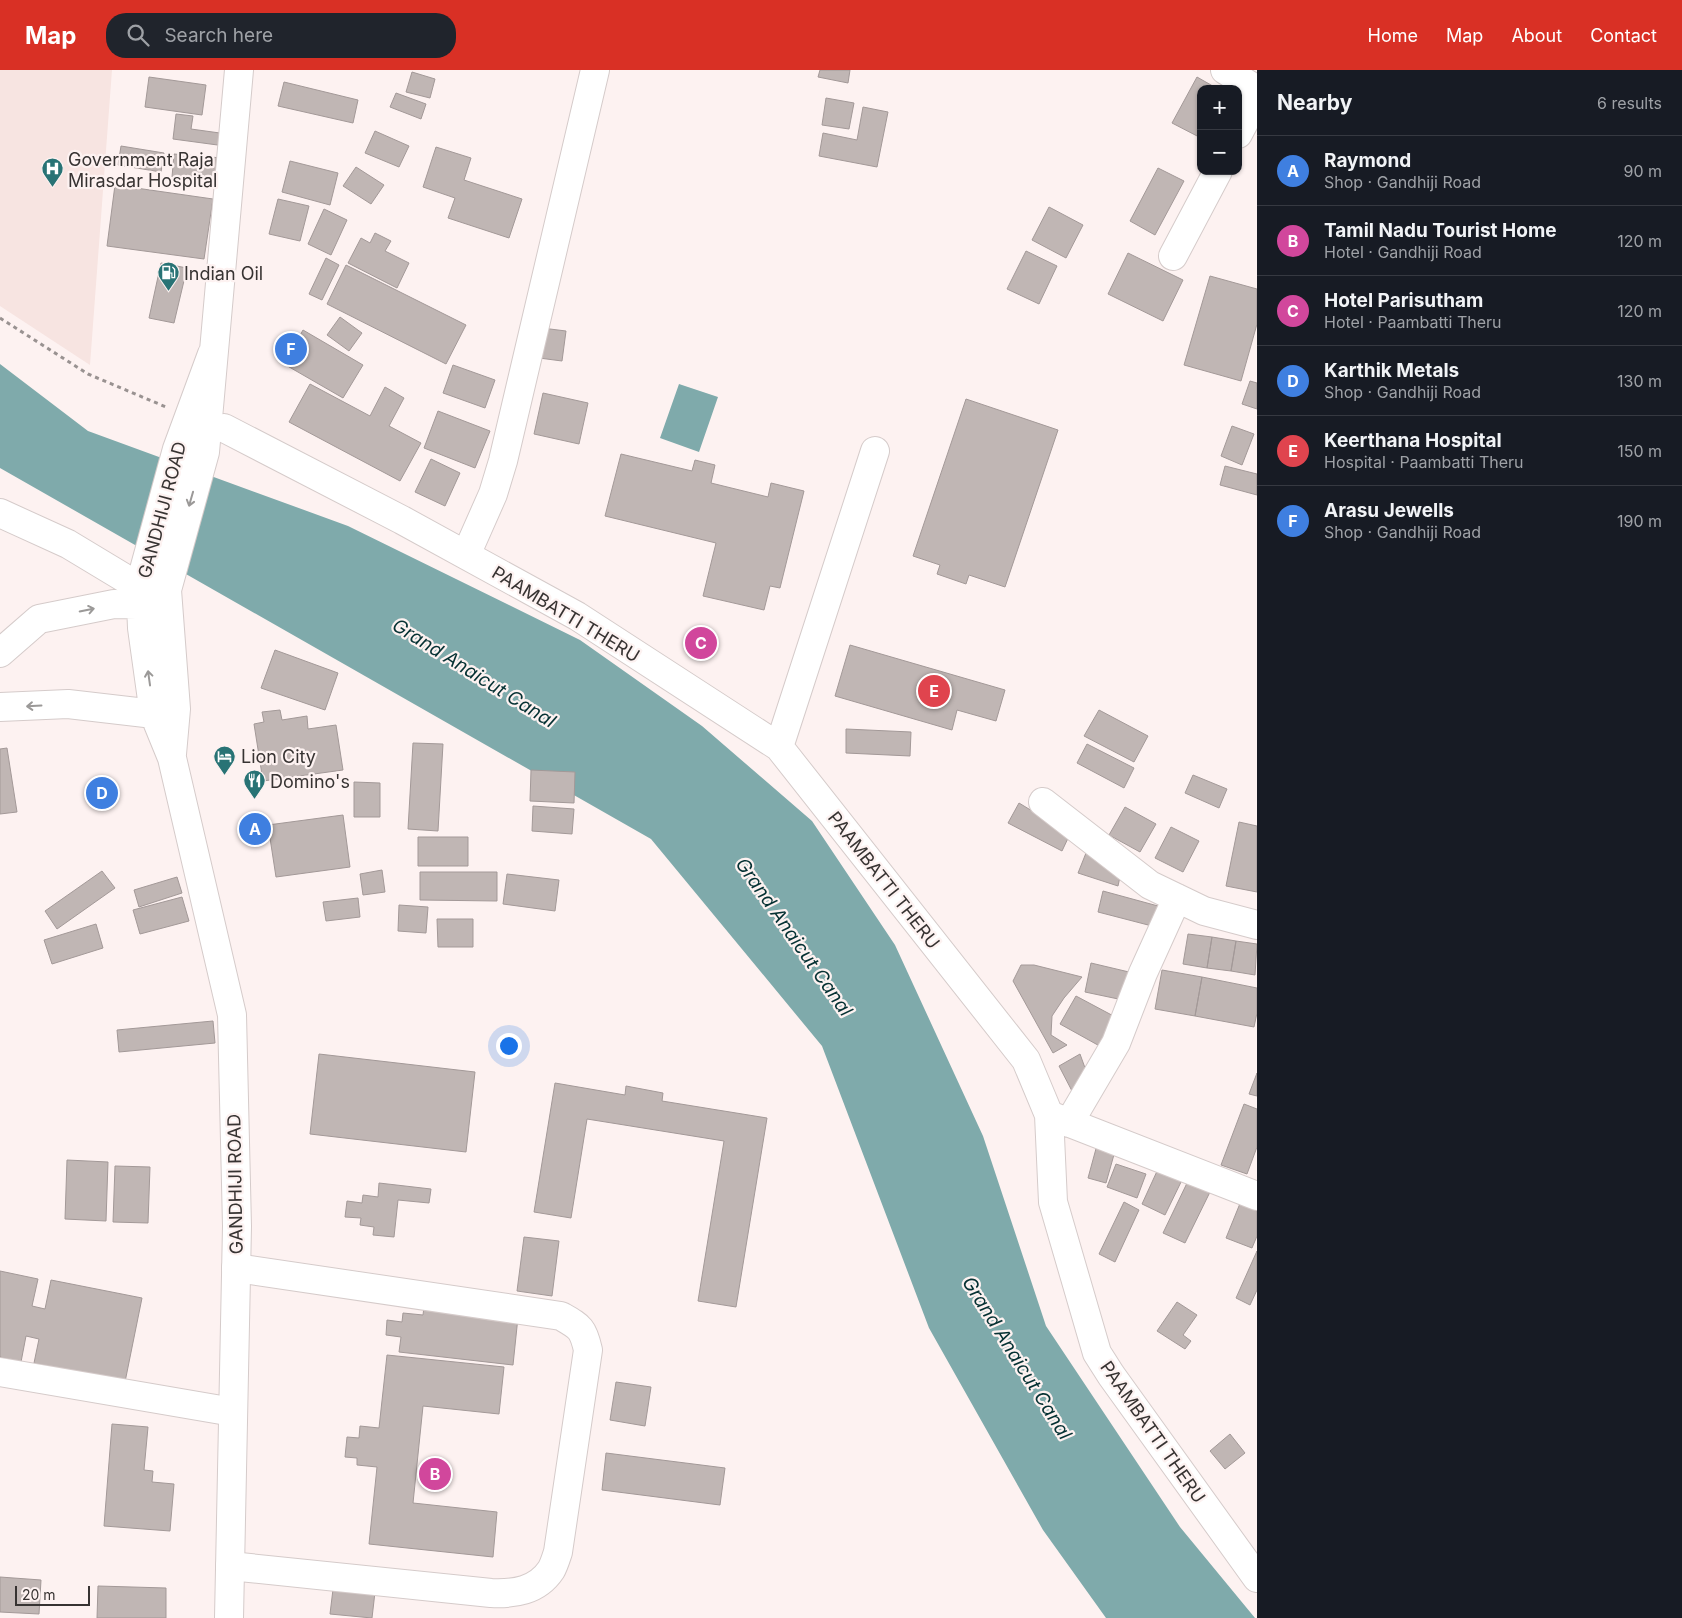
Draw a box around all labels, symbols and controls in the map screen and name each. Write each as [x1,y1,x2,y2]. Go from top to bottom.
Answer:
search box [106,13,456,58]
text: Map [25,21,76,50]
icon: search [124,21,152,49]
text: Search here [164,24,273,47]
text: Home [1368,25,1418,46]
text: Map [1446,25,1483,46]
text: About [1511,25,1562,46]
text: Contact [1590,25,1657,46]
map controls [1197,85,1242,175]
button: + [1197,85,1242,130]
text: Nearby [1277,90,1352,115]
text: 6 results [1597,93,1662,113]
button: − [1197,130,1242,175]
place label: Government Raja Mirasdar Hospital [68,149,217,191]
text: Raymond [1324,149,1411,172]
hospital icon: Government Raja Mirasdar Hospital [40,157,64,188]
text: A [1287,161,1299,181]
text: 90 m [1623,161,1662,181]
text: Shop · Gandhiji Road [1324,172,1481,192]
text: Tamil Nadu Tourist Home [1324,219,1557,242]
text: B [1288,231,1298,251]
text: 120 m [1617,231,1662,251]
text: Hotel · Gandhiji Road [1324,242,1482,262]
fuel station icon: Indian Oil [156,261,180,292]
place label: Indian Oil [184,263,263,284]
text: Hotel Parisutham [1324,289,1483,312]
text: C [1287,301,1299,321]
text: 120 m [1617,301,1662,321]
text: Hotel · Paambatti Theru [1324,312,1502,332]
pin: F [275,330,307,368]
text: Karthik Metals [1324,359,1459,382]
text: D [1287,371,1299,391]
text: 130 m [1617,371,1662,391]
text: Shop · Gandhiji Road [1324,382,1481,402]
text: Keerthana Hospital [1324,429,1502,452]
street label: GANDHIJI ROAD [134,439,190,581]
text: E [1288,441,1298,461]
text: 150 m [1617,441,1662,461]
text: Hospital · Paambatti Theru [1324,452,1524,472]
one-way arrow [186,490,196,506]
text: Arasu Jewells [1324,499,1454,522]
text: F [1288,511,1298,531]
text: 190 m [1617,511,1662,531]
text: Shop · Gandhiji Road [1324,522,1481,542]
street label: PAAMBATTI THERU [489,562,643,666]
one-way arrow [79,604,95,614]
water label: Grand Anaicut Canal [388,613,560,733]
pin: C [685,624,717,662]
one-way arrow [144,670,154,686]
pin: E [918,672,950,710]
one-way arrow [27,701,43,710]
hotel icon: Lion City [213,744,237,775]
place label: Lion City [241,746,316,767]
restaurant icon: Domino's [242,769,266,800]
place label: Domino's [270,771,350,792]
pin: D [86,774,118,812]
street label: PAAMBATTI THERU [824,807,944,953]
pin: A [239,810,271,848]
water label: Grand Anaicut Canal [731,853,858,1021]
your location [496,1033,522,1059]
street label: GANDHIJI ROAD [223,1114,247,1254]
water label: Grand Anaicut Canal [957,1272,1077,1444]
street label: PAAMBATTI THERU [1096,1357,1210,1507]
pin: B [419,1455,451,1493]
scale bar [15,1583,90,1606]
text: 20 m [22,1586,56,1603]

